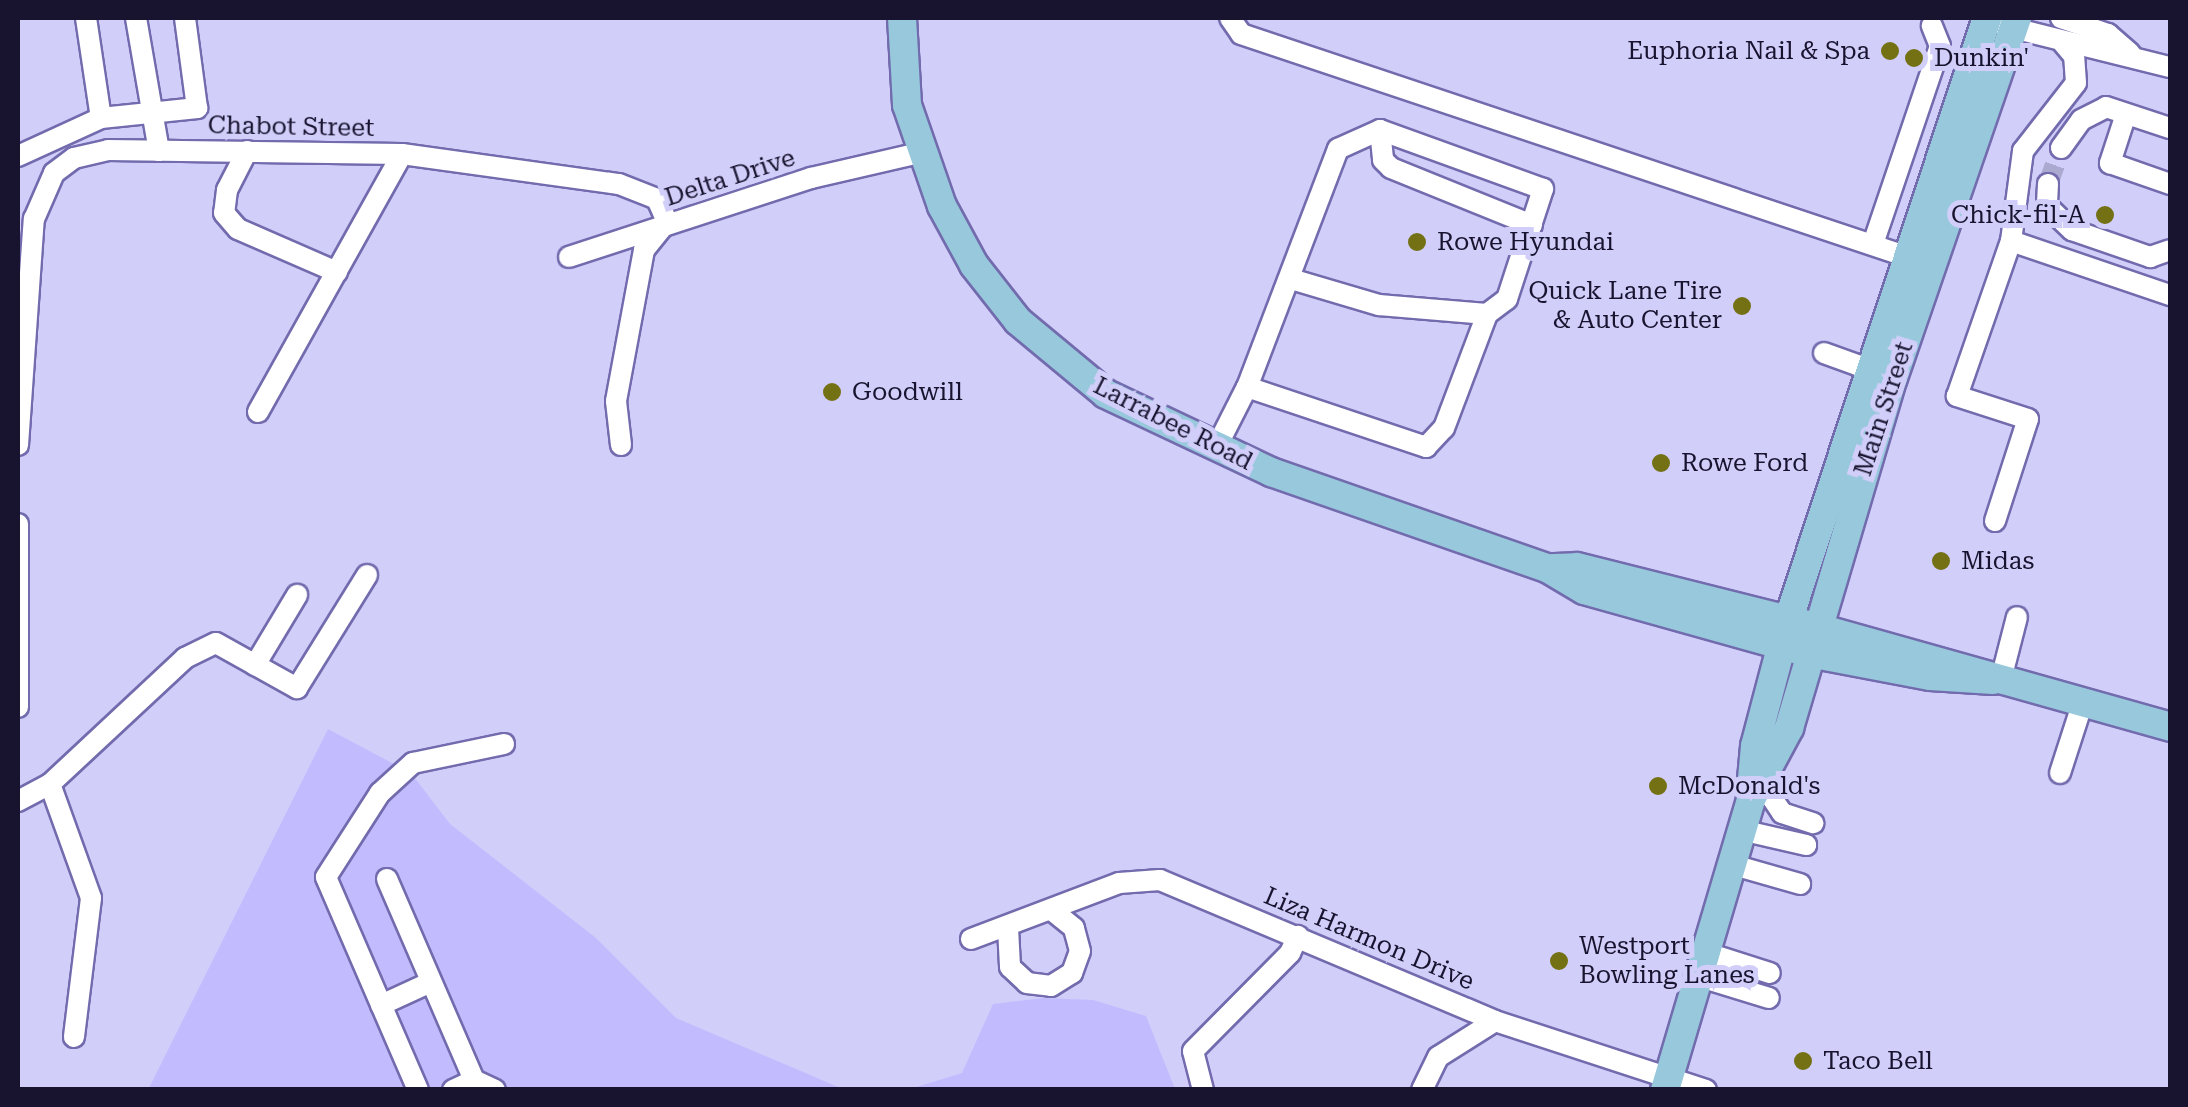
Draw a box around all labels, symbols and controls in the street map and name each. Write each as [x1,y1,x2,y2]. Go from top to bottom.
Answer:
place label: Euphoria Nail & Spa [1627,36,1870,66]
marker: Euphoria Nail & Spa [1879,40,1901,62]
place label: Dunkin' [1934,43,2029,73]
marker: Dunkin' [1903,47,1925,69]
street label: Chabot Street [208,111,374,143]
street label: Delta Drive [661,143,799,213]
place label: Chick-fil-A [1951,200,2085,230]
marker: Chick-fil-A [2094,204,2116,226]
place label: Rowe Hyundai [1437,227,1614,257]
marker: Rowe Hyundai [1406,231,1428,253]
place label: Quick Lane Tire & Auto Center [1529,277,1722,336]
marker: Quick Lane Tire & Auto Center [1731,295,1753,317]
street label: Main Street [1848,338,1920,480]
street label: Larrabee Road [1088,371,1258,477]
place label: Goodwill [852,377,963,407]
marker: Goodwill [821,381,843,403]
place label: Rowe Ford [1681,448,1808,478]
marker: Rowe Ford [1650,452,1672,474]
place label: Midas [1961,546,2034,576]
marker: Midas [1930,550,1952,572]
place label: McDonald's [1678,771,1820,801]
marker: McDonald's [1647,775,1669,797]
street label: Liza Harmon Drive [1259,881,1479,997]
place label: Westport Bowling Lanes [1579,932,1755,991]
marker: Westport Bowling Lanes [1548,950,1570,972]
place label: Taco Bell [1823,1046,1933,1076]
marker: Taco Bell [1792,1050,1814,1072]

